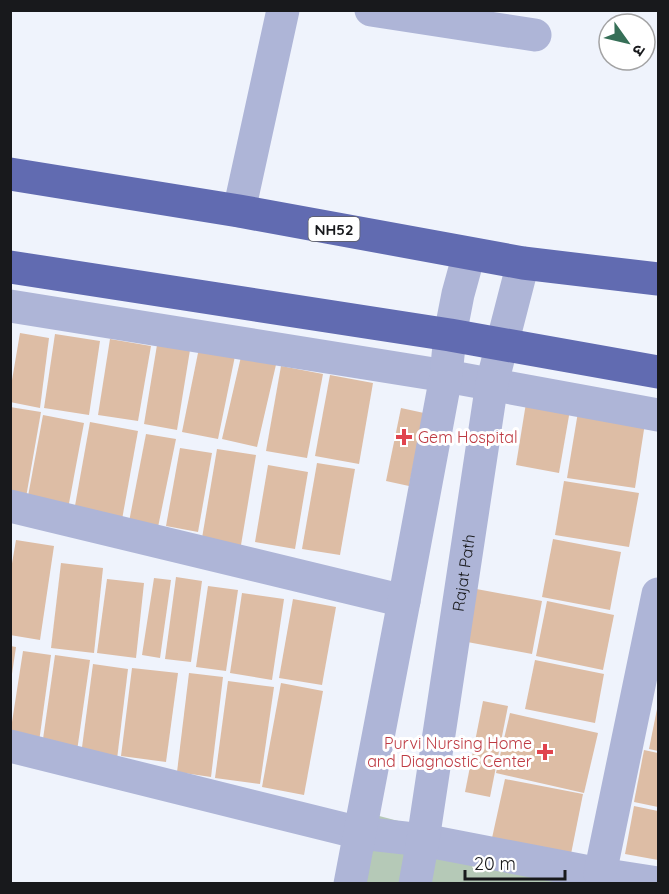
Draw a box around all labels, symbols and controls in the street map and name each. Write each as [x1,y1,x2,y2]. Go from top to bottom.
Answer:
north arrow [597,12,657,72]
text: उ [628,41,650,60]
road number: NH52 [308,217,360,241]
place label: Gem Hospital [418,427,518,447]
marker: Gem Hospital [395,428,413,446]
street label: Rajat Path [448,533,479,613]
place label: Purvi Nursing Home and Diagnostic Center [367,733,532,771]
marker: Purvi Nursing Home and Diagnostic Center [536,743,554,761]
scale bar [465,843,566,881]
text: 20 m [474,852,516,875]

